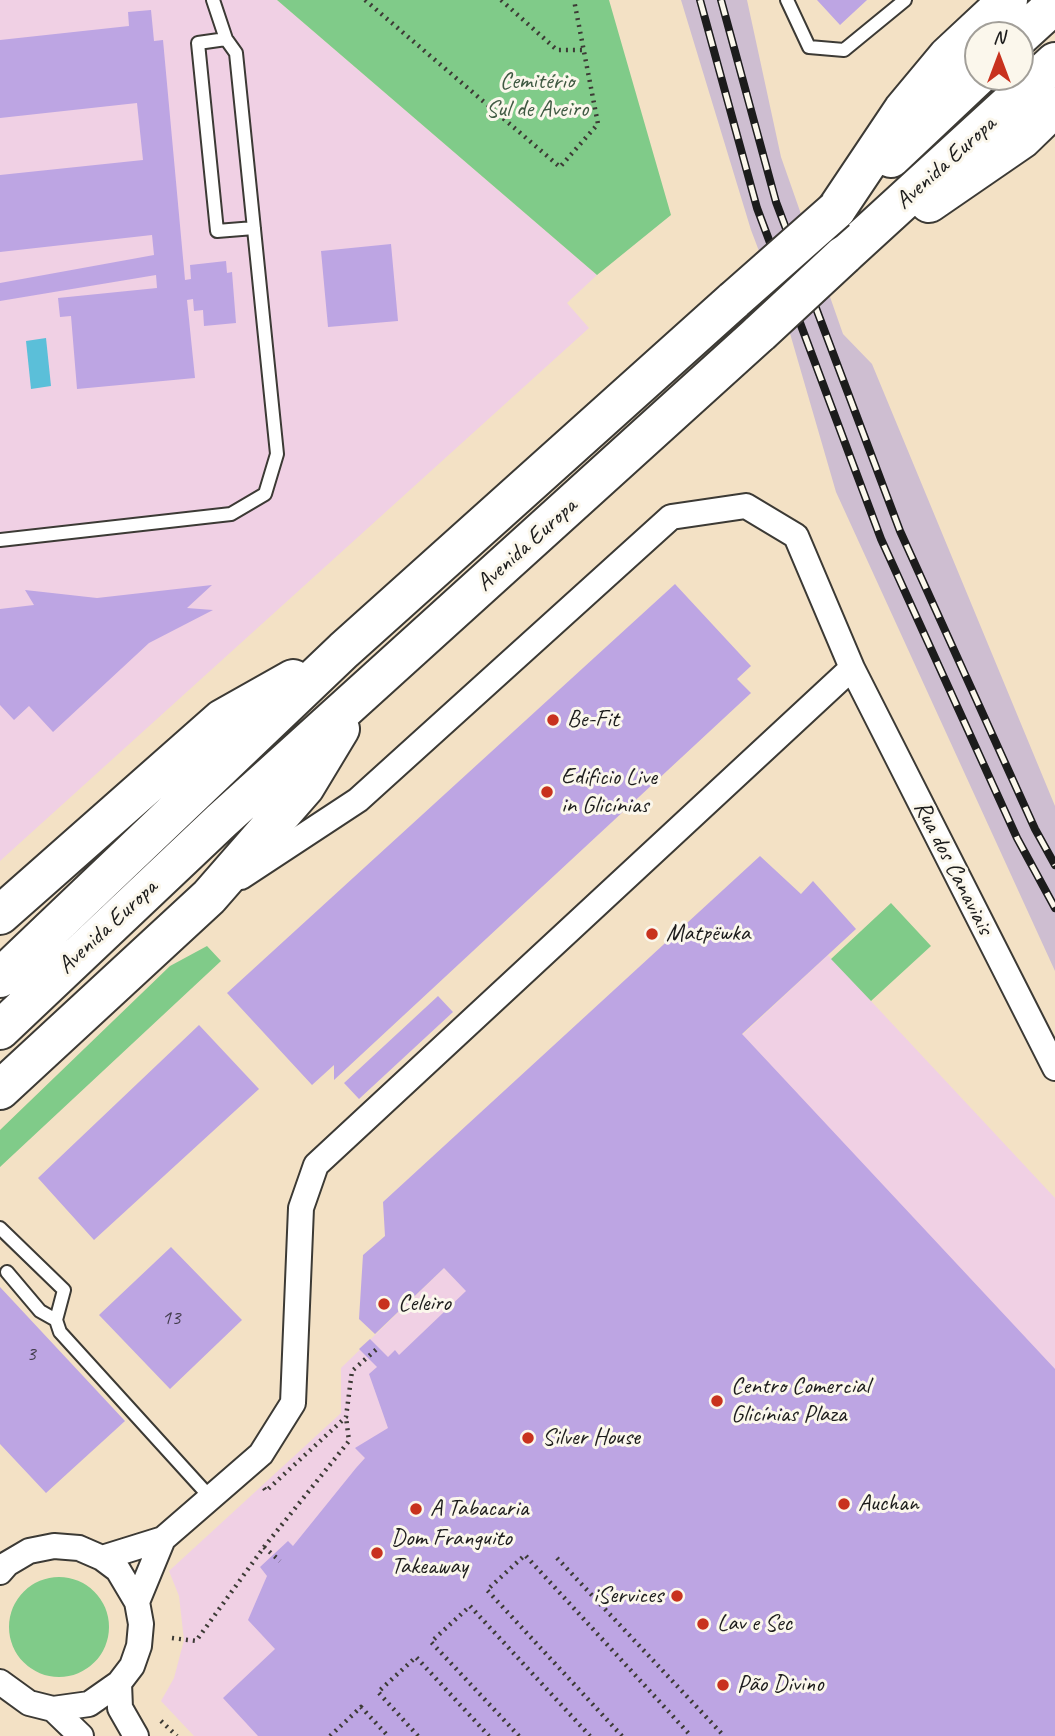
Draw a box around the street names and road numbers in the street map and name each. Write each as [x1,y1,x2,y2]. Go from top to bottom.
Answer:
street label: Avenida Europa [890,110,1002,216]
street label: Avenida Europa [471,492,583,598]
street label: Rua dos Canaviais [907,796,999,940]
street label: Avenida Europa [52,874,164,980]

